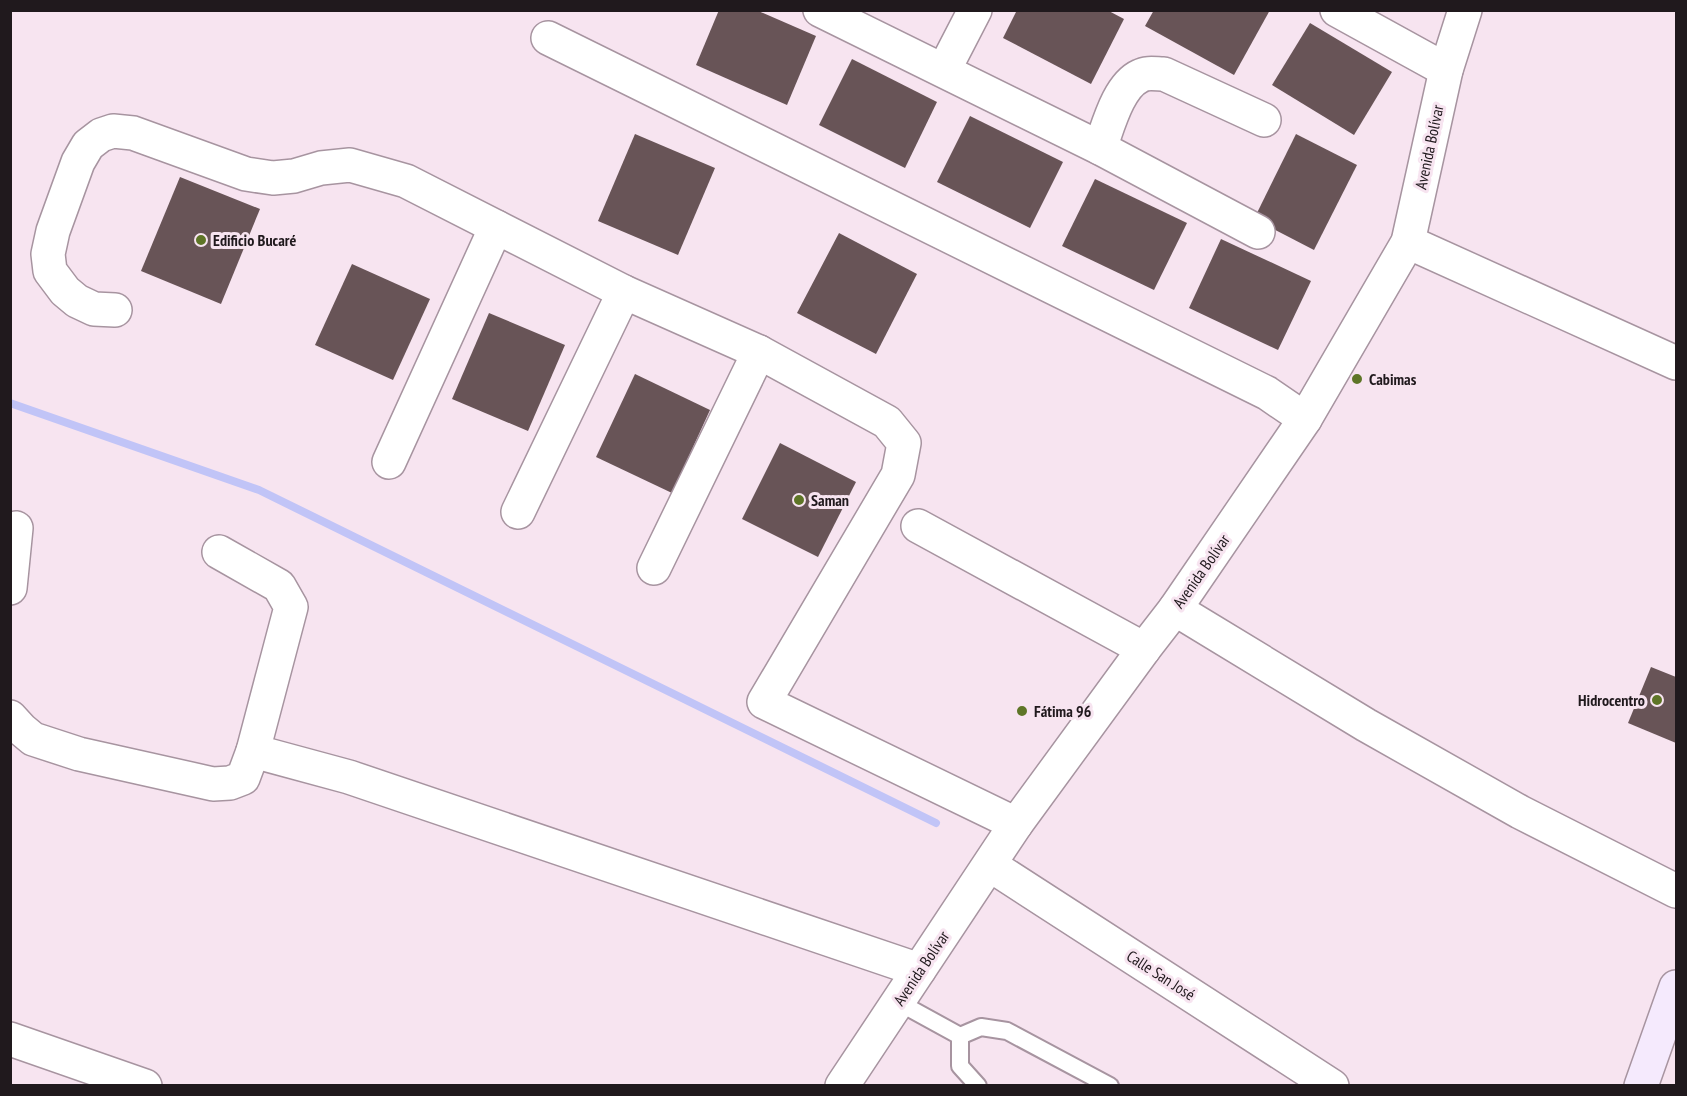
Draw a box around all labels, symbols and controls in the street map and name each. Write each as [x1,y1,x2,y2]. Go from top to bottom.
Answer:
street label: Avenida Bolívar [1410,102,1448,191]
place label: Edificio Bucaré [213,230,296,250]
marker: Edificio Bucaré [194,233,208,247]
place label: Cabimas [1369,369,1417,389]
marker: Cabimas [1350,372,1364,386]
place label: Saman [811,490,849,510]
marker: Saman [792,493,806,507]
street label: Avenida Bolívar [1168,530,1234,612]
place label: Hidrocentro [1578,690,1645,710]
marker: Hidrocentro [1650,693,1664,707]
place label: Fátima 96 [1034,701,1092,721]
marker: Fátima 96 [1015,704,1029,718]
street label: Avenida Bolívar [889,926,954,1009]
street label: Calle San José [1123,946,1199,1004]

